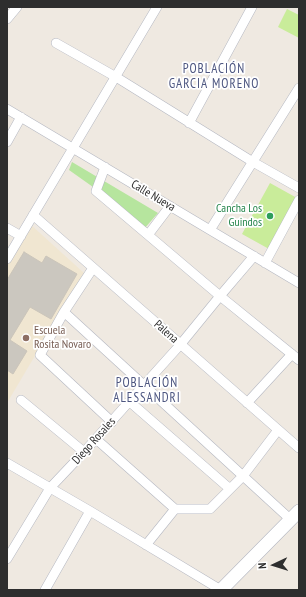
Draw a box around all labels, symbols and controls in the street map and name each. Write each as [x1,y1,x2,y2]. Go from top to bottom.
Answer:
district label: POBLACIÓN GARCIA MORENO [169,61,259,92]
street label: Calle Nueva [128,177,178,215]
place label: Cancha Los Guindos [216,202,262,230]
marker: Cancha Los Guindos [265,211,275,221]
street label: Palena [151,317,181,347]
place label: Escuela Rosita Novaro [34,324,91,352]
marker: Escuela Rosita Novaro [21,333,31,343]
district label: POBLACIÓN ALESSANDRI [113,375,181,406]
street label: Diego Rosales [69,415,119,467]
north arrow [254,545,294,585]
text: N [255,562,269,569]

